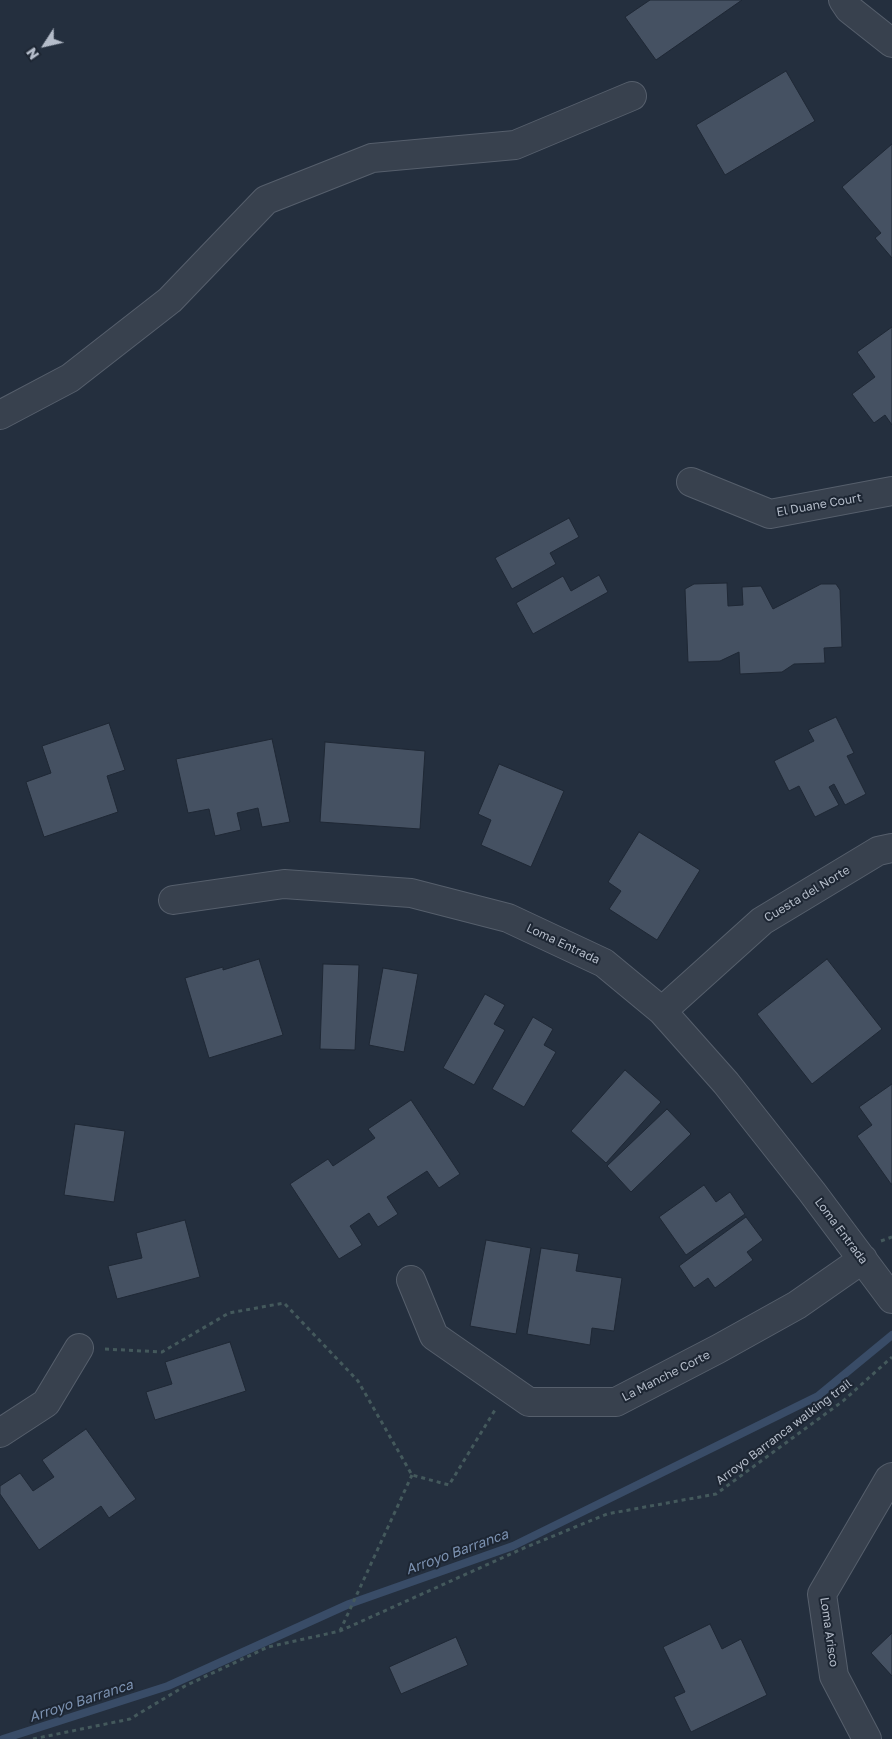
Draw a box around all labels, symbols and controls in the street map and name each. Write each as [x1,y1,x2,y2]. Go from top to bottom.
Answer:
north arrow [20,20,70,70]
text: N [22,45,42,63]
street label: El Duane Court [775,490,863,520]
street label: Cuesta del Norte [762,863,852,925]
street label: Loma Entrada [524,921,602,967]
street label: Loma Entrada [811,1195,871,1267]
street label: La Manche Corte [619,1348,713,1404]
street label: Arroyo Barranca walking trail [713,1376,855,1488]
water label: Arroyo Barranca [403,1526,511,1578]
street label: Loma Arisco [817,1596,841,1668]
water label: Arroyo Barranca [27,1676,135,1726]

